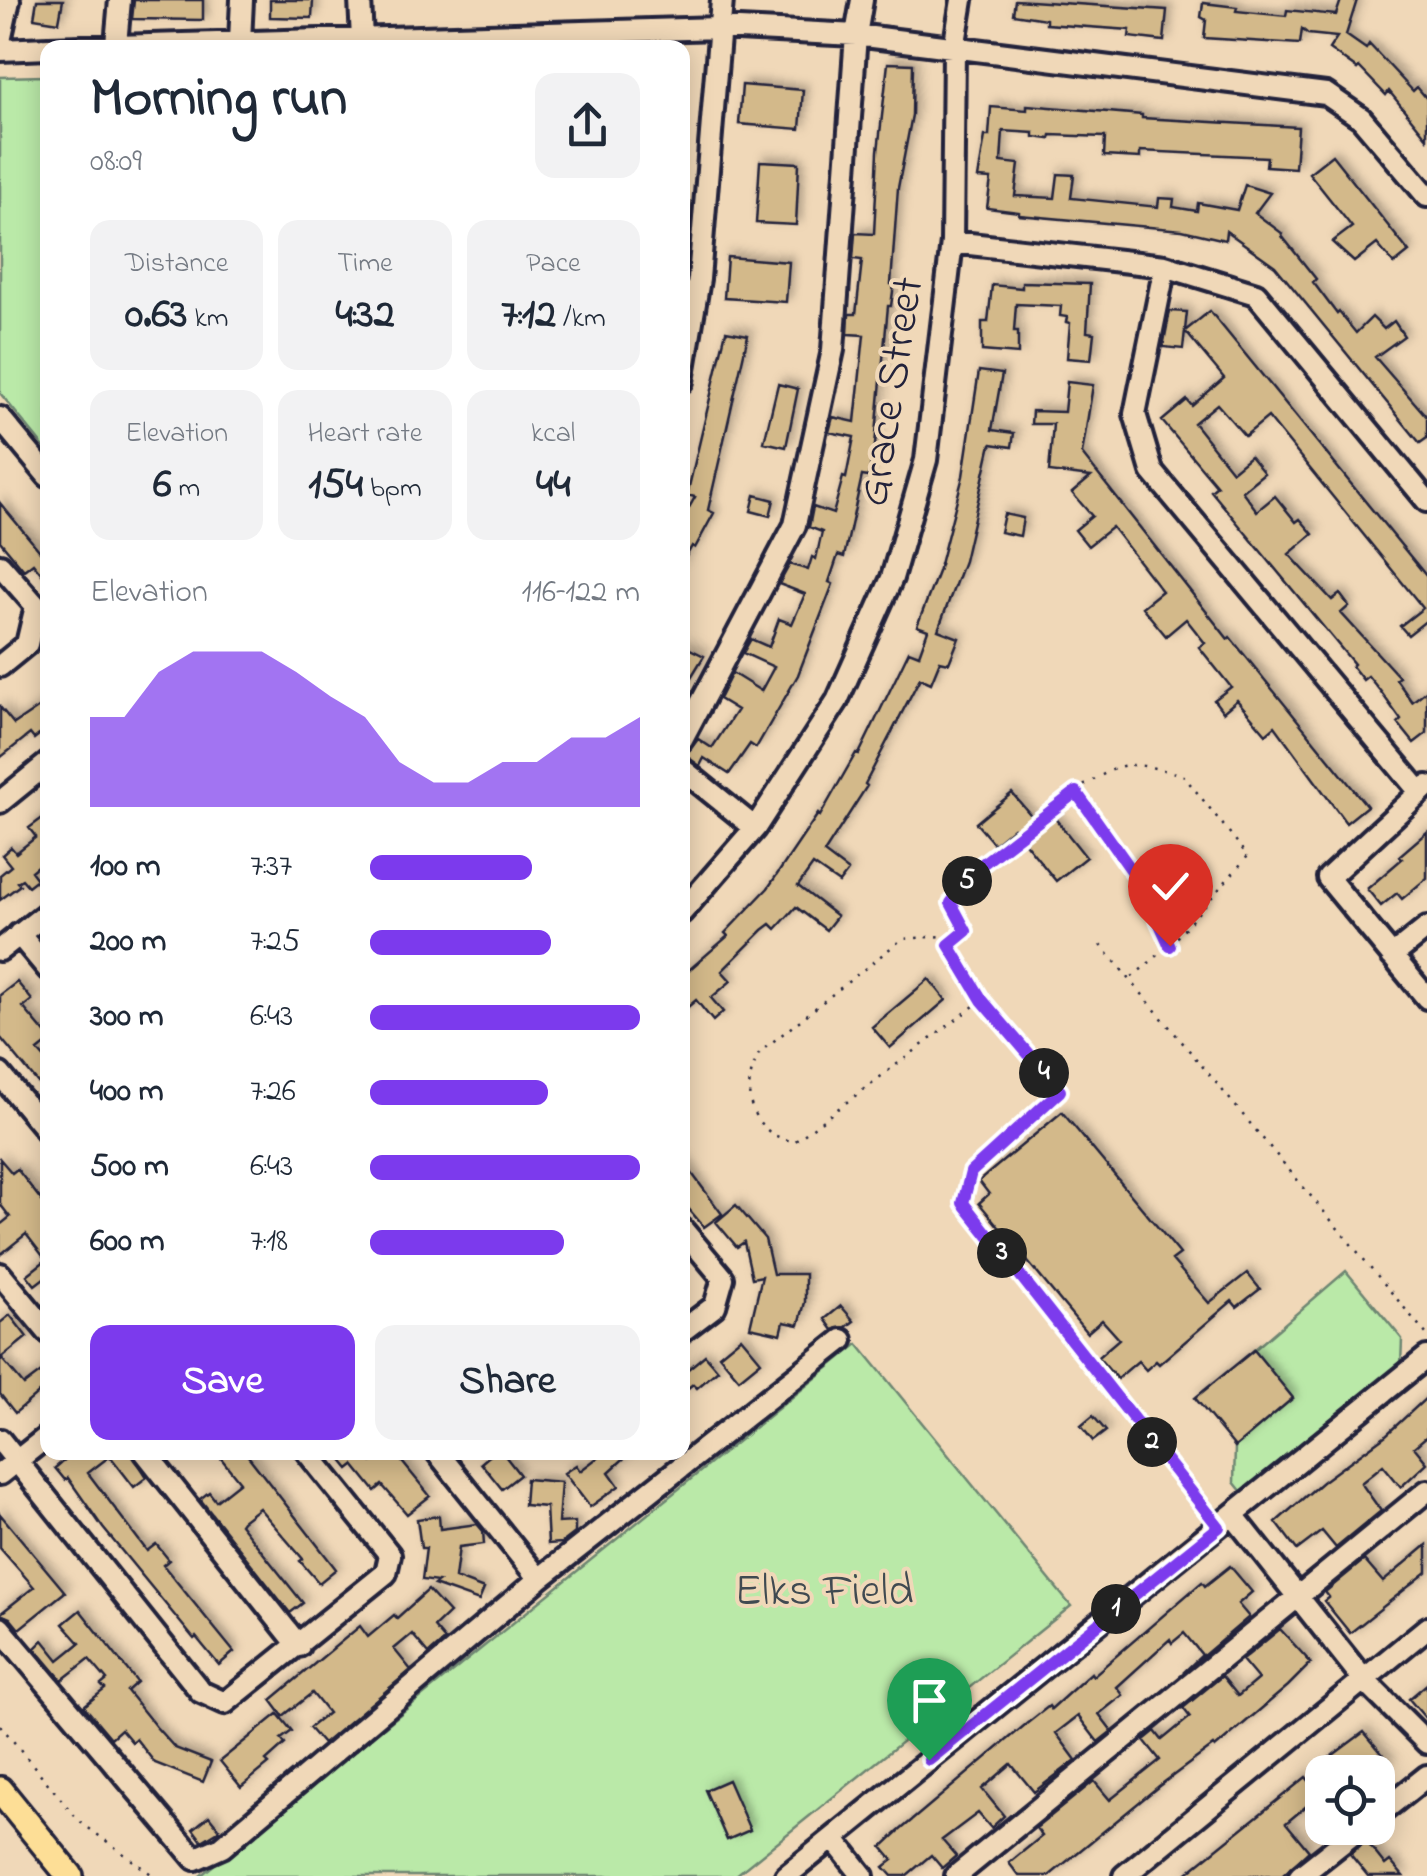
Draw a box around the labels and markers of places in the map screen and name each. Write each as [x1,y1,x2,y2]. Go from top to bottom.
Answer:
pin [1128,844,1213,947]
pin: 5 [942,856,992,906]
pin: 4 [1019,1048,1069,1098]
pin: 3 [977,1228,1027,1278]
pin: 2 [1127,1417,1177,1467]
pin: 1 [1091,1584,1141,1634]
pin [887,1658,972,1761]

